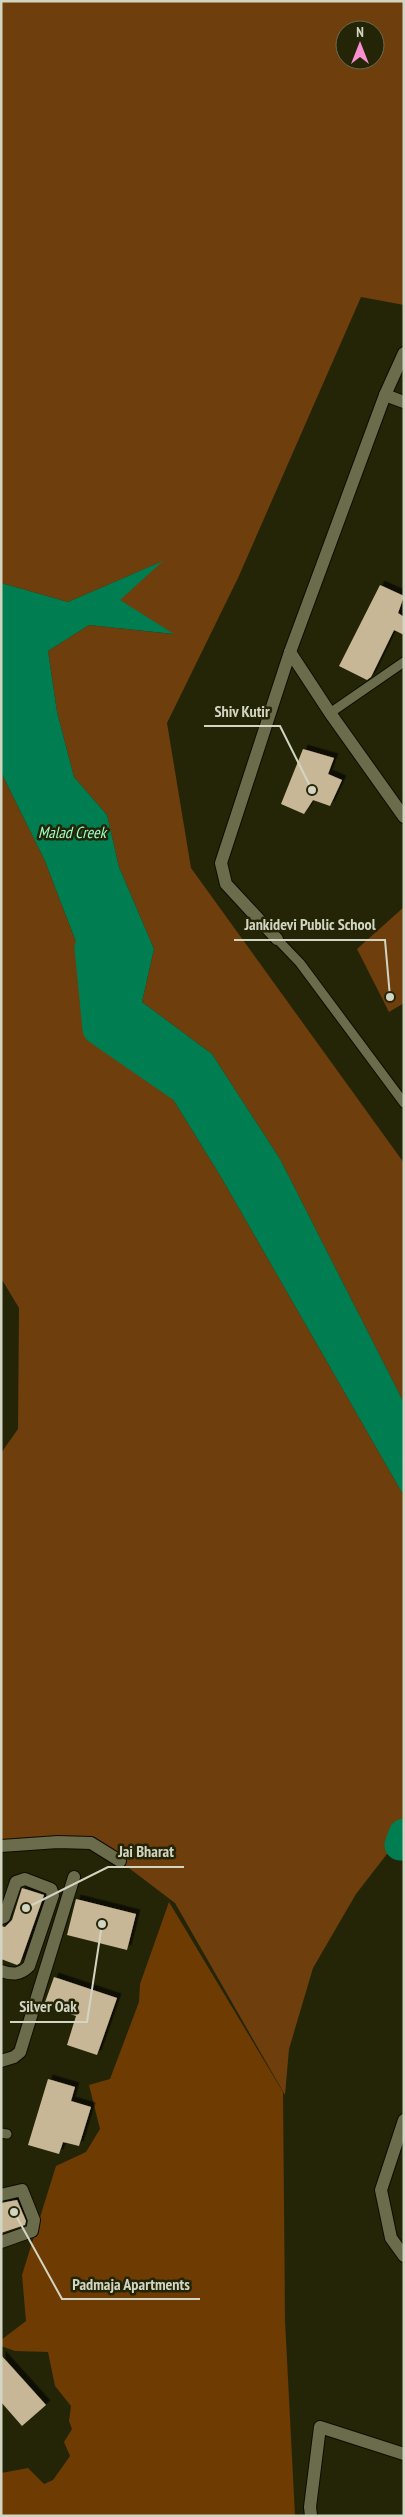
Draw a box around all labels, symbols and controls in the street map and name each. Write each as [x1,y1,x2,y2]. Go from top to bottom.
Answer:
north arrow [335,20,385,70]
text: N [356,23,364,41]
callout: Shiv Kutir [204,695,280,726]
text: Shiv Kutir [214,701,270,721]
water label: Malad Creek [38,822,108,842]
callout: Jankidevi Public School [234,909,385,940]
text: Jankidevi Public School [243,914,376,934]
callout: Jai Bharat [108,1836,184,1867]
text: Jai Bharat [117,1841,174,1861]
callout: Silver Oak [10,1991,87,2022]
text: Silver Oak [19,1996,77,2016]
callout: Padmaja Apartments [62,2268,200,2299]
text: Padmaja Apartments [72,2274,190,2294]

